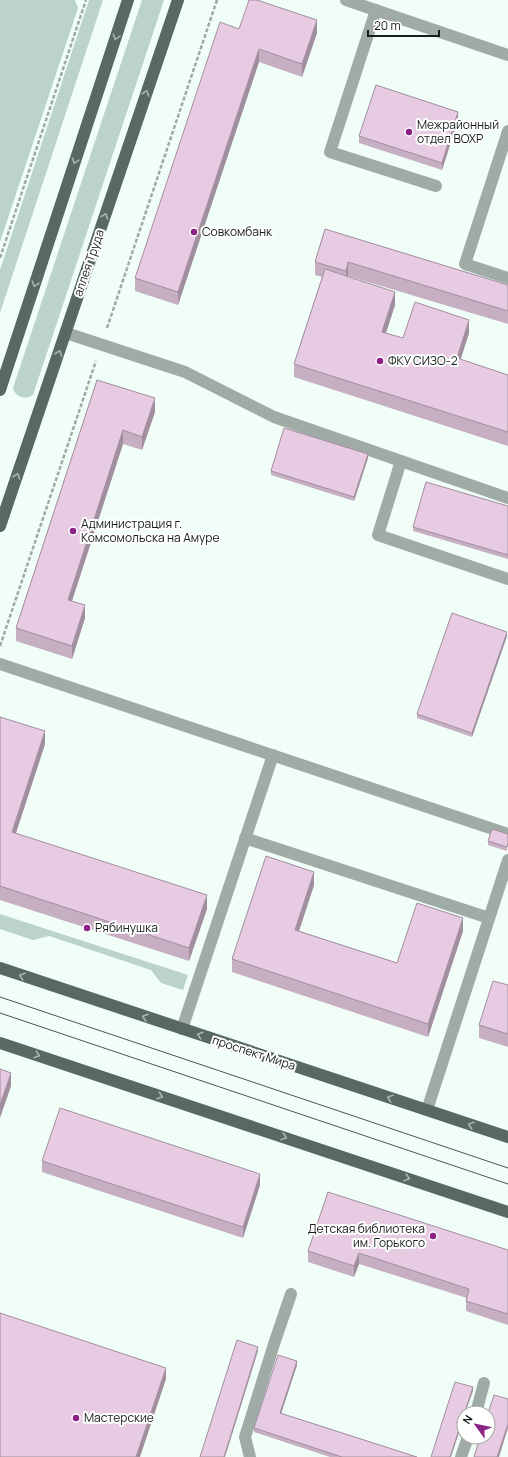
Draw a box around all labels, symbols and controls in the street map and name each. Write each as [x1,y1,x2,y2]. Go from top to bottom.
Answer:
scale bar [368,12,439,38]
text: 20 m [374,17,401,34]
one-way arrow [112,33,121,40]
one-way arrow [142,90,150,97]
place label: Межрайонный отдел ВОХР [417,116,499,147]
marker: Межрайонный отдел ВОХР [404,127,414,137]
one-way arrow [72,157,80,164]
one-way arrow [100,213,109,220]
place label: Совкомбанк [202,223,273,240]
street label: аллея Труда [69,227,108,299]
marker: Совкомбанк [189,227,199,237]
one-way arrow [31,280,40,287]
one-way arrow [54,349,62,356]
place label: ФКУ СИЗО-2 [388,352,458,369]
marker: ФКУ СИЗО-2 [375,356,385,366]
one-way arrow [12,472,21,479]
place label: Администрация г. Комсомольска на Амуре [81,515,219,546]
marker: Администрация г. Комсомольска на Амуре [68,526,78,536]
place label: Рябинушка [95,919,158,936]
marker: Рябинушка [82,923,92,933]
one-way arrow [19,972,26,980]
one-way arrow [142,1013,149,1021]
one-way arrow [197,1031,204,1040]
street label: проспект Мира [210,1031,298,1074]
one-way arrow [33,1050,40,1059]
one-way arrow [157,1091,164,1100]
one-way arrow [387,1094,394,1103]
one-way arrow [468,1121,475,1130]
one-way arrow [280,1132,287,1141]
one-way arrow [404,1173,411,1182]
place label: Детская библиотека им. Горького [308,1220,425,1251]
marker: Детская библиотека им. Горького [428,1231,438,1241]
north arrow [456,1405,496,1445]
place label: Мастерские [84,1409,154,1426]
text: N [459,1412,476,1427]
marker: Мастерские [71,1413,81,1423]

